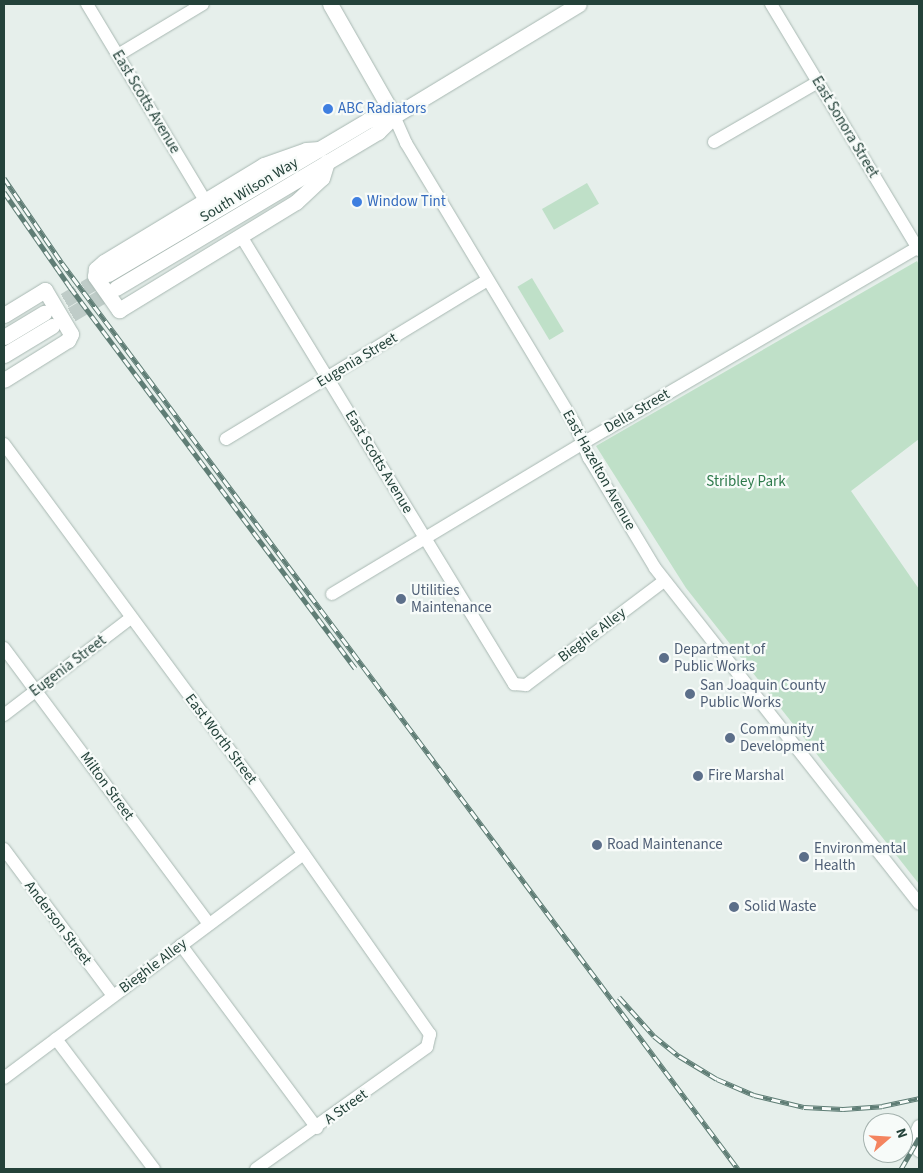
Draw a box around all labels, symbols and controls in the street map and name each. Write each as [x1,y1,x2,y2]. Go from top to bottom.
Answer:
street label: East Scotts Avenue [108,47,184,157]
street label: East Sonora Street [808,73,882,181]
place label: ABC Radiators [338,100,426,118]
marker: ABC Radiators [322,103,334,115]
street label: South Wilson Way [197,154,301,226]
place label: Window Tint [367,193,446,211]
marker: Window Tint [351,196,363,208]
street label: Eugenia Street [313,329,401,391]
street label: Della Street [601,385,673,437]
street label: East Scotts Avenue [341,407,417,517]
street label: East Hazelton Avenue [558,407,640,533]
park label: Stribley Park [706,473,786,491]
place label: Utilities Maintenance [411,581,492,616]
marker: Utilities Maintenance [395,593,407,605]
street label: Bieghle Alley [555,604,629,666]
street label: Eugenia Street [26,631,110,701]
place label: Department of Public Works [674,640,765,675]
marker: Department of Public Works [658,652,670,664]
place label: San Joaquin County Public Works [700,676,826,711]
marker: San Joaquin County Public Works [684,688,696,700]
street label: East Worth Street [181,690,261,788]
place label: Community Development [740,720,825,755]
marker: Community Development [724,732,736,744]
street label: Milton Street [76,748,138,824]
place label: Fire Marshal [708,767,784,785]
marker: Fire Marshal [692,770,704,782]
place label: Road Maintenance [607,836,723,854]
marker: Road Maintenance [591,839,603,851]
place label: Environmental Health [814,839,906,874]
marker: Environmental Health [798,851,810,863]
street label: Anderson Street [21,877,95,969]
place label: Solid Waste [744,898,816,916]
marker: Solid Waste [728,901,740,913]
street label: Bieghle Alley [116,935,190,997]
street label: A Street [321,1085,371,1129]
north arrow [863,1113,913,1163]
text: N [890,1126,912,1141]

